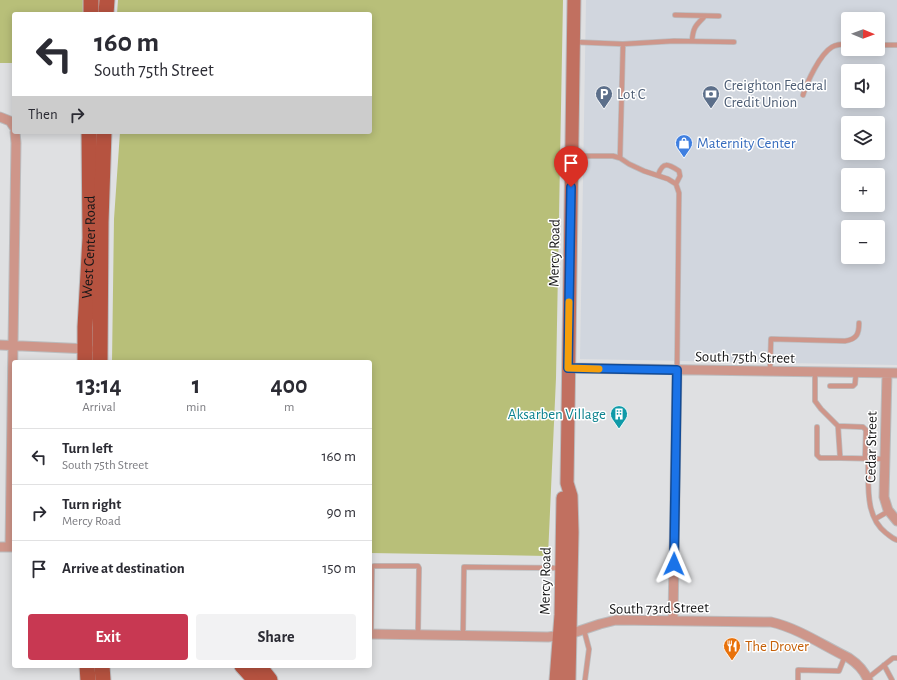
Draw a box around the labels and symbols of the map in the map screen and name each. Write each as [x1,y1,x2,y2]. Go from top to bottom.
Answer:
north arrow [841,12,885,56]
place label: Creighton Federal Credit Union [724,78,827,110]
parking icon: Lot C [594,84,614,109]
bank icon: Creighton Federal Credit Union [701,84,721,109]
place label: Lot C [617,87,646,102]
shop icon: Maternity Center [674,133,694,158]
place label: Maternity Center [697,136,796,151]
pin [554,146,588,187]
street label: West Center Road [80,195,98,299]
street label: Mercy Road [546,219,563,287]
street label: South 75th Street [695,349,795,366]
building icon: Aksarben Village [609,404,629,429]
place label: Aksarben Village [508,407,606,422]
street label: Cedar Street [863,411,880,483]
position arrow [653,543,695,585]
street label: Mercy Road [537,547,554,615]
street label: South 73rd Street [609,600,709,617]
restaurant icon: The Drover [722,636,742,661]
place label: The Drover [745,639,809,654]

